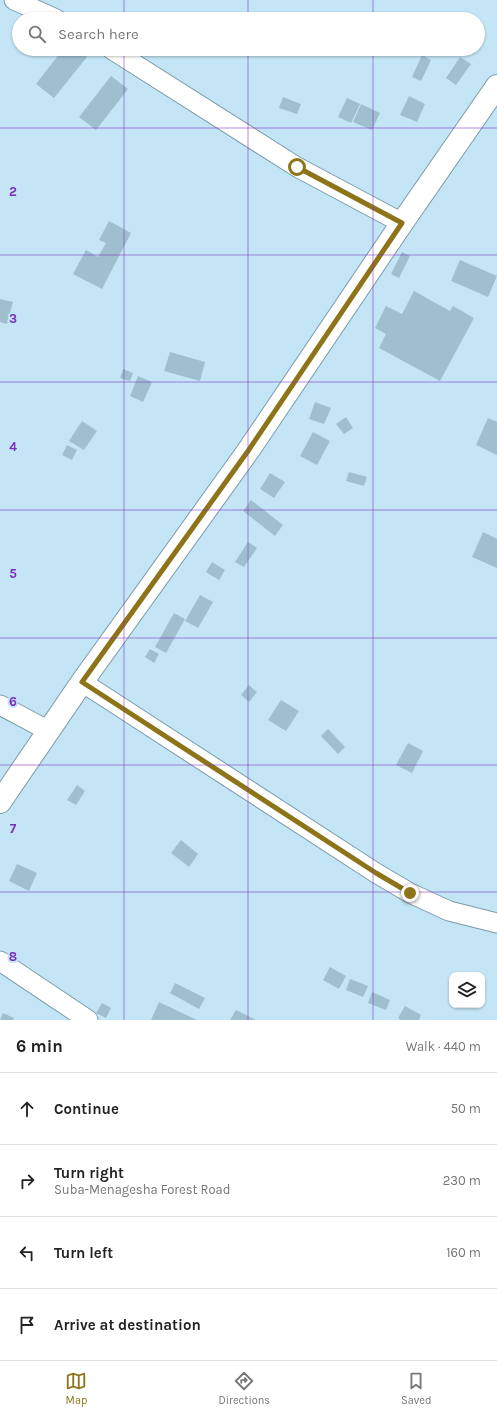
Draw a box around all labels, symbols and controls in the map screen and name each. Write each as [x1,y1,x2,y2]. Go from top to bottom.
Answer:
search box [12,12,485,56]
icon: search [26,23,48,45]
text: Search here [58,25,139,43]
route start [288,158,306,176]
text: 2 [9,184,17,199]
text: 3 [9,311,17,326]
text: 4 [9,439,17,454]
text: 5 [9,566,17,581]
text: 6 [9,694,17,709]
text: 7 [10,821,17,836]
route end [401,884,419,902]
text: 8 [9,949,17,964]
map controls [449,972,485,1008]
button: layers [449,972,485,1008]
text: 6 min [16,1036,63,1056]
text: Walk · 440 m [406,1039,481,1054]
icon: ahead [16,1098,38,1120]
text: Continue [54,1100,119,1118]
text: 50 m [451,1101,481,1116]
text: Turn right [54,1164,124,1182]
icon: right [16,1170,38,1192]
text: 230 m [443,1173,481,1188]
text: Suba-Menagesha Forest Road [54,1182,230,1197]
icon: left [16,1242,38,1264]
text: Turn left [54,1244,113,1262]
text: 160 m [446,1245,481,1260]
icon: arrive [16,1314,38,1336]
text: Arrive at destination [54,1316,201,1334]
tab: Map [65,1370,87,1407]
tab: Directions [218,1370,270,1407]
tab: Saved [401,1370,432,1407]

